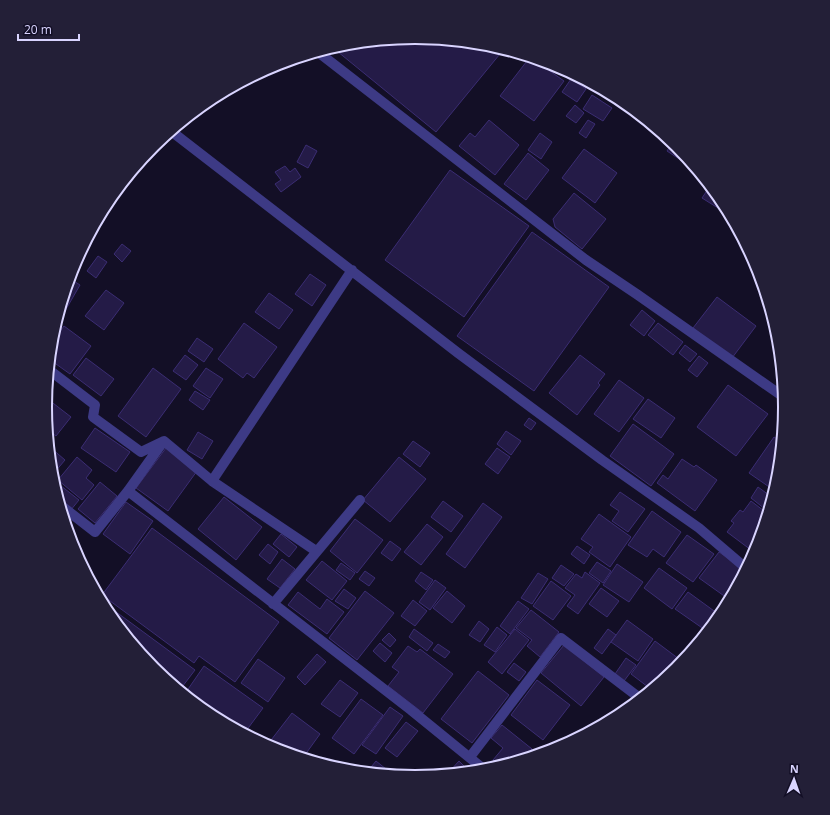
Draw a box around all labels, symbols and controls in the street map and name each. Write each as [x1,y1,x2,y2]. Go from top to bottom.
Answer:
scale bar [18,16,79,42]
text: 20 m [24,21,52,38]
north arrow [774,759,814,799]
text: N [790,761,799,776]

